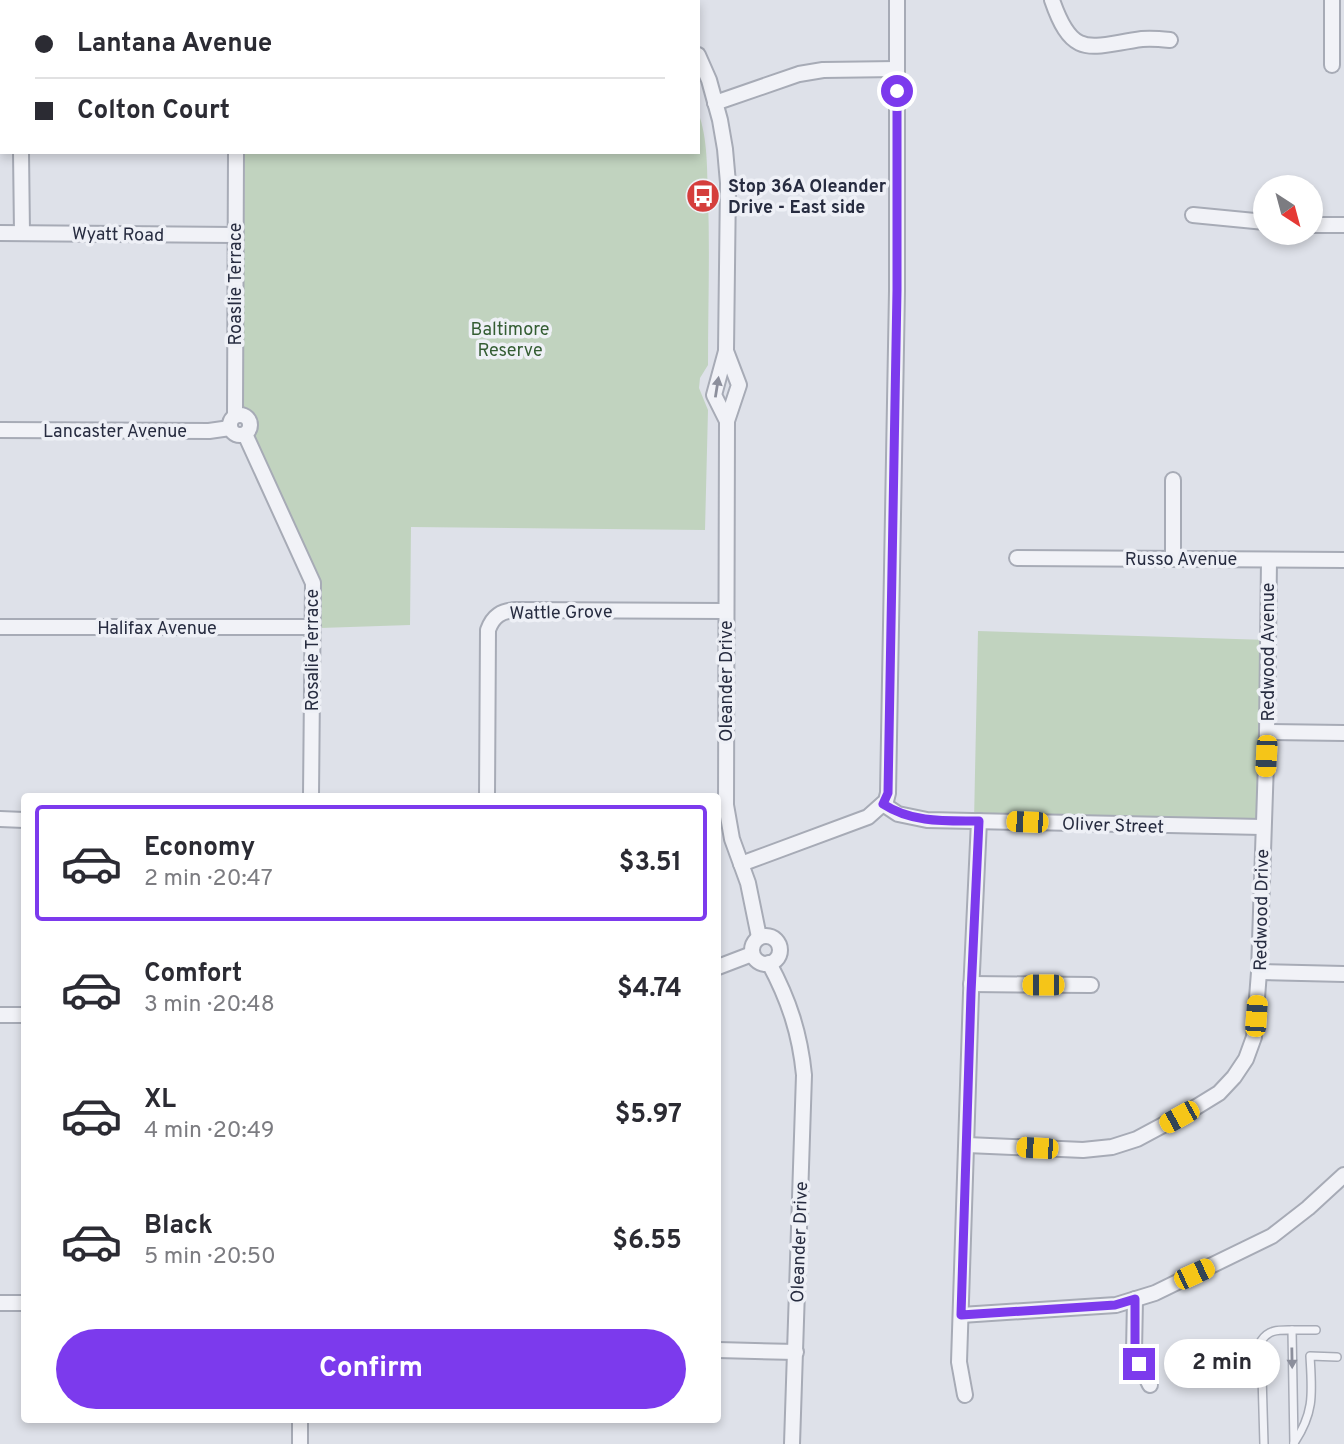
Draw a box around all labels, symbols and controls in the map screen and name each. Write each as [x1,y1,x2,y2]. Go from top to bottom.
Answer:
text: Lantana Avenue [77,28,272,61]
route start [881,75,913,107]
text: Colton Court [77,95,230,128]
north arrow [1253,175,1323,245]
map controls [1253,175,1323,245]
place label: Stop 36A Oleander Drive - East side [728,176,887,220]
bus stop icon: Stop 36A Oleander Drive - East side [684,177,722,215]
street label: Roaslie Terrace [225,222,248,346]
street label: Wyatt Road [72,223,164,248]
park label: Baltimore Reserve [471,319,549,363]
one-way arrow [712,376,723,398]
street label: Lancaster Avenue [43,421,187,444]
street label: Russo Avenue [1125,549,1237,572]
street label: Redwood Avenue [1258,583,1281,721]
street label: Rosalie Terrace [302,589,325,711]
street label: Wattle Grove [509,601,613,626]
street label: Halifax Avenue [97,618,217,641]
street label: Oleander Drive [716,620,739,742]
car [1255,734,1278,778]
car [1006,811,1049,833]
street label: Oliver Street [1061,813,1164,840]
icon: car [60,832,123,895]
text: Economy [144,832,255,865]
text: $3.51 [619,847,682,880]
street label: Redwood Drive [1250,849,1275,971]
text: 2 min · 20:47 [144,865,273,894]
icon: car [60,958,123,1021]
text: Comfort [144,958,242,991]
text: $4.74 [617,973,682,1006]
car [1023,975,1065,996]
text: 3 min · 20:48 [144,991,275,1020]
car [1245,994,1268,1038]
icon: car [60,1084,123,1147]
text: XL [144,1084,176,1117]
car [1156,1098,1203,1136]
text: $5.97 [615,1099,682,1132]
text: 4 min · 20:49 [144,1117,274,1146]
car [1016,1136,1059,1160]
street label: Oleander Drive [787,1181,814,1303]
icon: car [60,1210,123,1273]
text: Black [144,1210,213,1243]
text: $6.55 [612,1225,682,1258]
text: 5 min · 20:50 [144,1243,276,1272]
car [1171,1256,1218,1292]
button: Confirm [56,1329,686,1409]
callout: 2 min [1164,1340,1279,1388]
one-way arrow [1287,1347,1298,1369]
route end [1123,1348,1155,1380]
text: 2 min [1192,1349,1252,1378]

